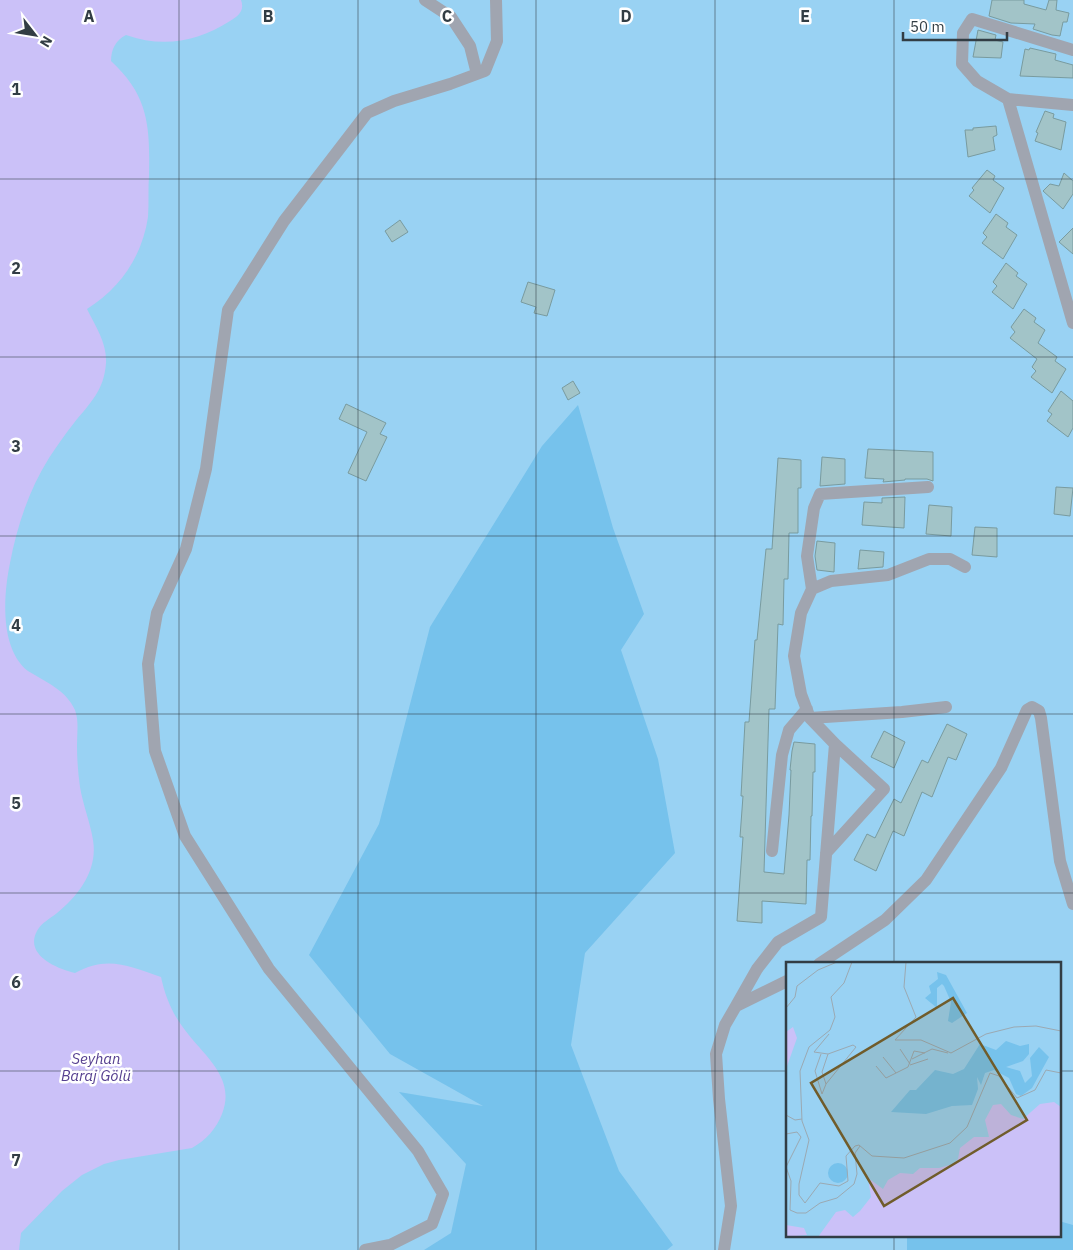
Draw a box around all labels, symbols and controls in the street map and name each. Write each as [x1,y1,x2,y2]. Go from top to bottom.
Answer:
text: A [84,6,95,26]
text: B [263,6,274,26]
text: C [442,6,452,26]
text: D [620,6,632,26]
text: E [800,6,810,26]
north arrow [10,10,60,60]
scale bar [903,10,1007,42]
text: 50 m [910,17,945,36]
text: N [36,33,56,51]
text: 1 [11,79,21,99]
text: 2 [11,258,21,278]
text: 3 [11,436,21,456]
text: 4 [11,615,21,635]
text: 5 [11,793,21,813]
inset map [786,962,1060,1238]
text: 6 [11,972,21,992]
water label: Seyhan Baraj Gölü [61,1049,131,1085]
text: 7 [11,1150,21,1170]

